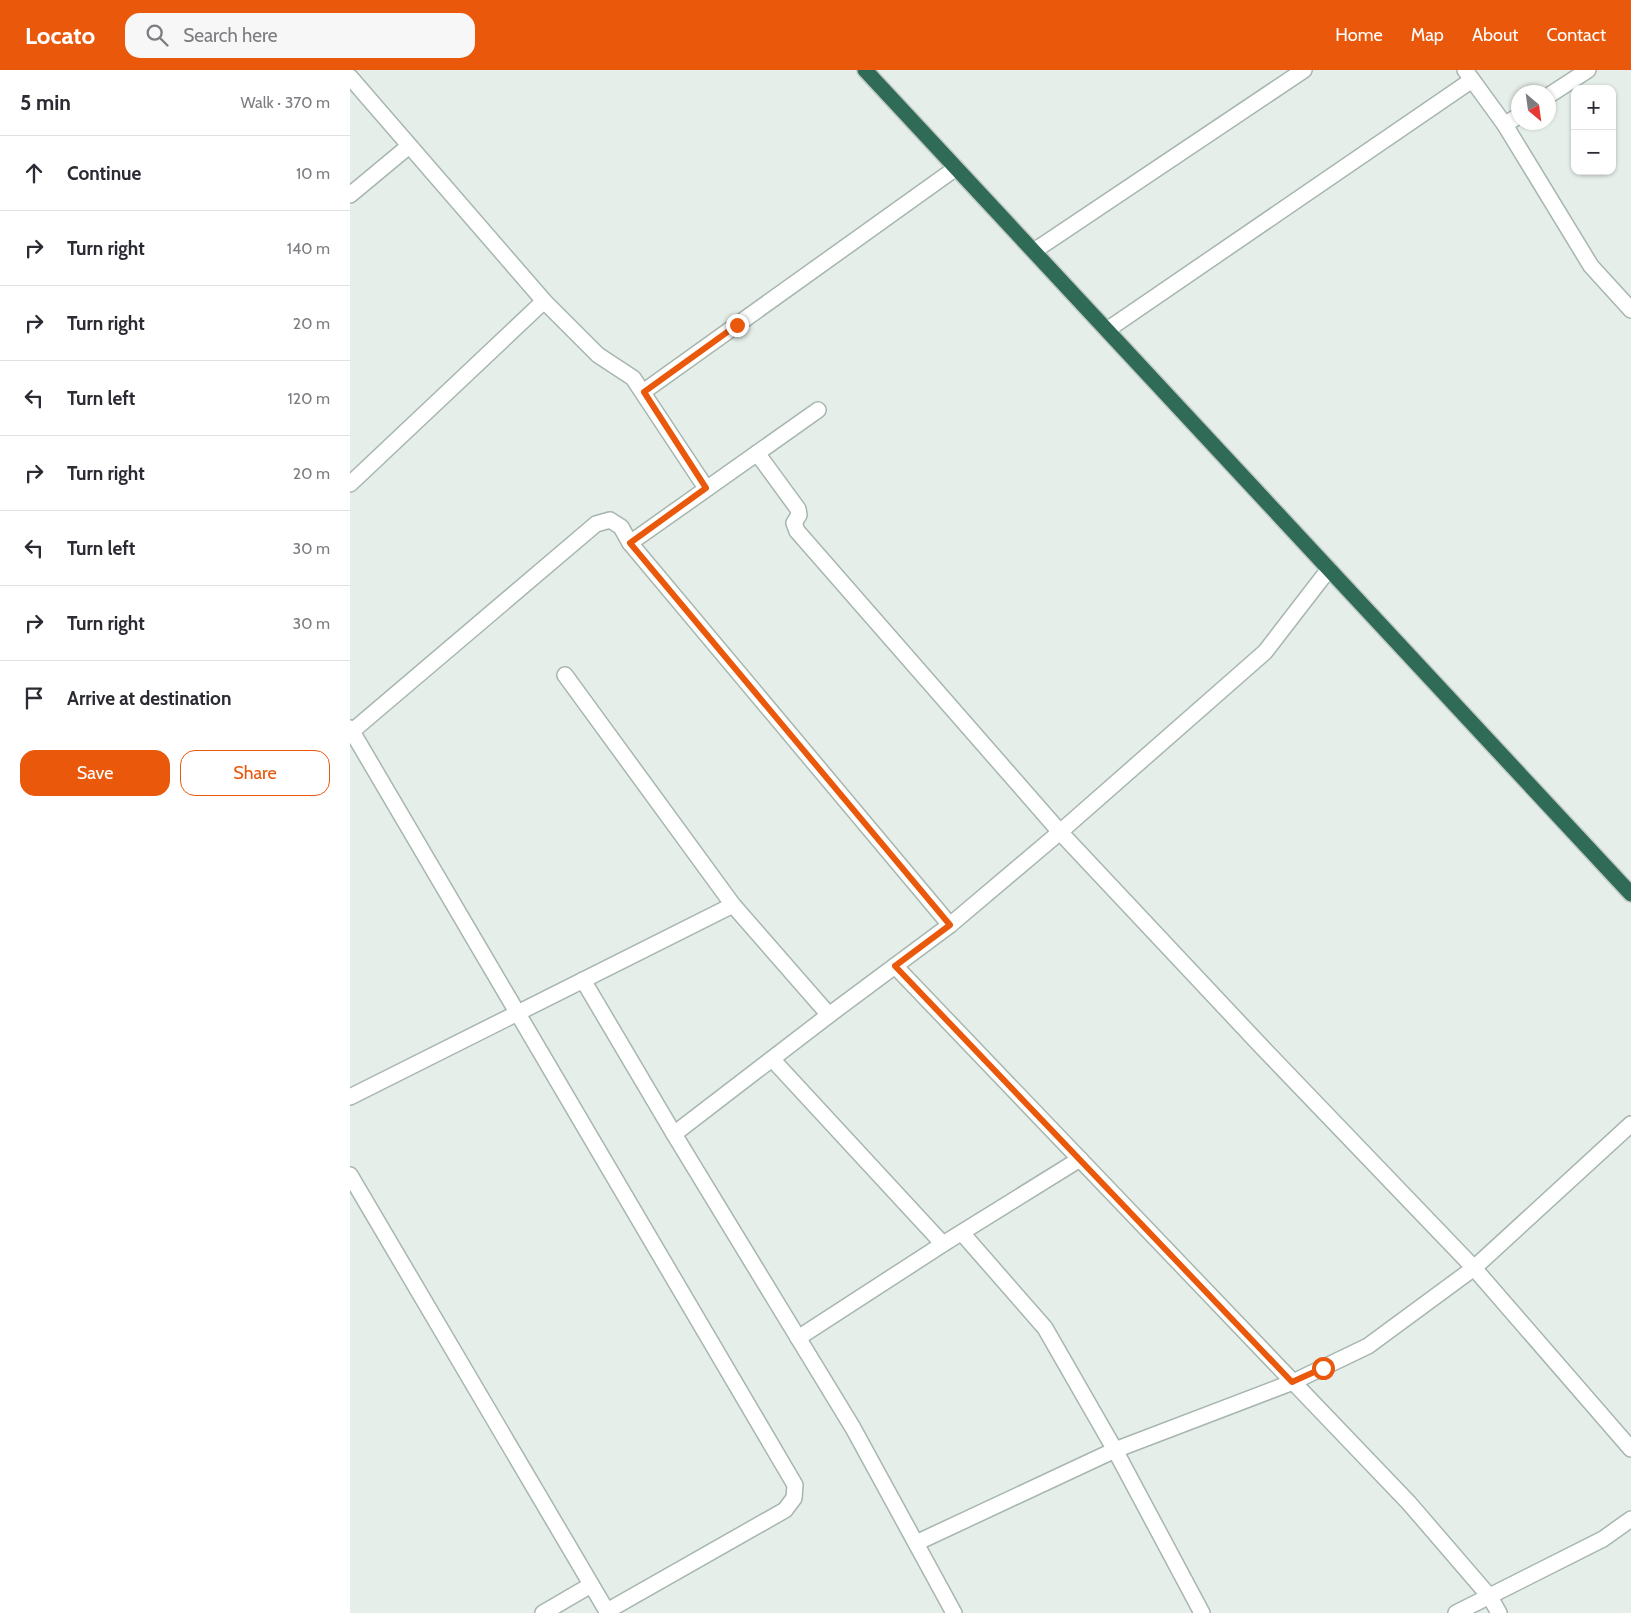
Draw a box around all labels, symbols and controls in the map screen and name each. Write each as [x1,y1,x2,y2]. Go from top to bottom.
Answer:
search box [125,13,475,58]
text: Locato [25,21,95,50]
icon: search [143,21,171,49]
text: Search here [183,24,278,47]
text: Home [1335,24,1383,46]
text: Map [1411,24,1444,46]
text: About [1472,24,1518,46]
text: Contact [1546,24,1606,46]
north arrow [1511,85,1556,130]
map controls [1571,85,1616,175]
button: + [1571,85,1616,130]
text: 5 min [20,90,71,115]
text: Walk · 370 m [241,93,330,112]
button: − [1571,130,1616,175]
icon: ahead [20,159,48,187]
text: Continue [67,162,141,185]
text: 10 m [296,164,330,183]
icon: right [20,234,48,262]
text: Turn right [67,237,145,260]
text: 140 m [287,239,330,258]
icon: right [20,309,48,337]
text: Turn right [67,312,145,335]
text: 20 m [293,314,330,333]
route end [726,314,749,337]
icon: left [20,384,48,412]
text: Turn left [67,387,135,410]
text: 120 m [288,389,330,408]
icon: right [20,459,48,487]
text: Turn right [67,462,145,485]
text: 20 m [293,464,330,483]
icon: left [20,534,48,562]
text: Turn left [67,537,135,560]
text: 30 m [293,539,330,558]
icon: right [20,609,48,637]
text: Turn right [67,612,145,635]
text: 30 m [293,614,330,633]
icon: arrive [20,684,48,712]
text: Arrive at destination [67,687,231,710]
button: Save [20,750,170,796]
button: Share [180,750,330,796]
route start [1312,1357,1335,1380]

